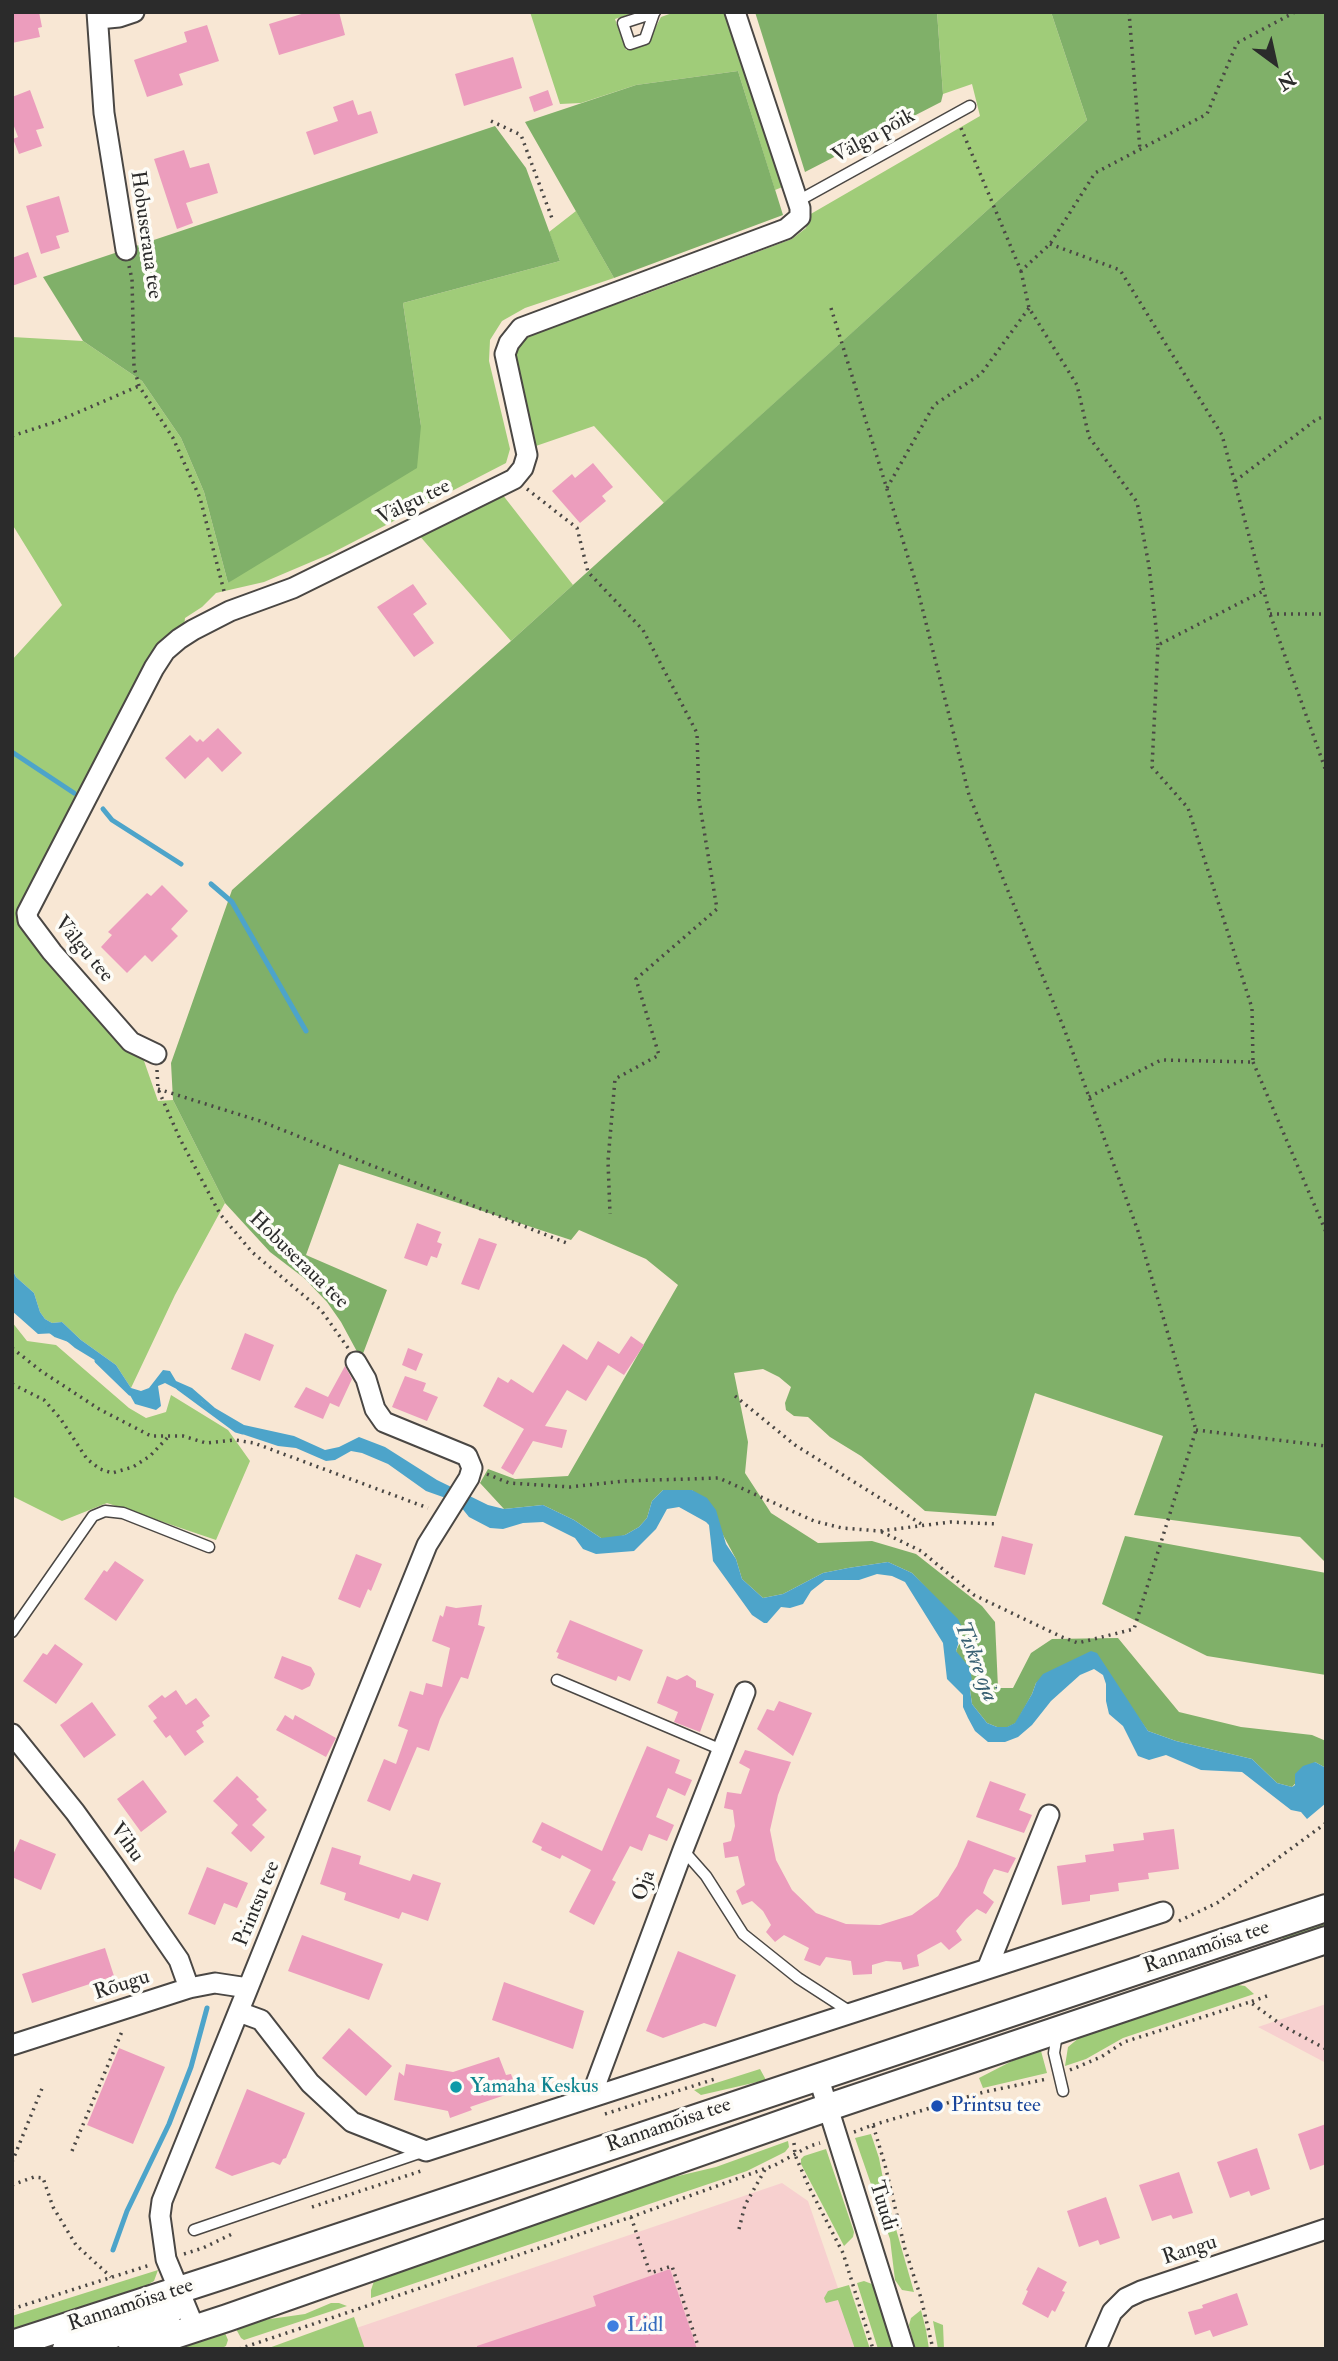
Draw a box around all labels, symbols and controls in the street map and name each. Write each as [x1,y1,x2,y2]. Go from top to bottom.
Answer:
north arrow [1240,28,1310,98]
text: N [1273,66,1300,95]
street label: Välgu põik [828,104,920,170]
street label: Hobuseraua tee [124,169,166,301]
street label: Välgu tee [373,474,455,532]
street label: Välgu tee [48,912,118,988]
street label: Hobuseraua tee [243,1207,353,1315]
water label: Tiskre oja [947,1618,1003,1706]
street label: Vihu [103,1819,149,1867]
street label: Printsu tee [229,1858,287,1950]
street label: Oja [628,1867,662,1905]
street label: Rannamõisa tee [1141,1916,1273,1980]
street label: Rõugu [91,1965,153,2007]
place label: Yamaha Keskus [470,2074,599,2100]
marker: Yamaha Keskus [448,2079,464,2095]
street label: Rannamõisa tee [603,2093,735,2159]
place label: Printsu tee [951,2093,1041,2119]
marker: Printsu tee [929,2098,945,2114]
street label: Tuudi [862,2178,902,2234]
street label: Rangu [1160,2230,1220,2272]
street label: Rannamõisa tee [65,2274,197,2338]
place label: Lidl [627,2313,663,2339]
marker: Lidl [605,2318,621,2334]

